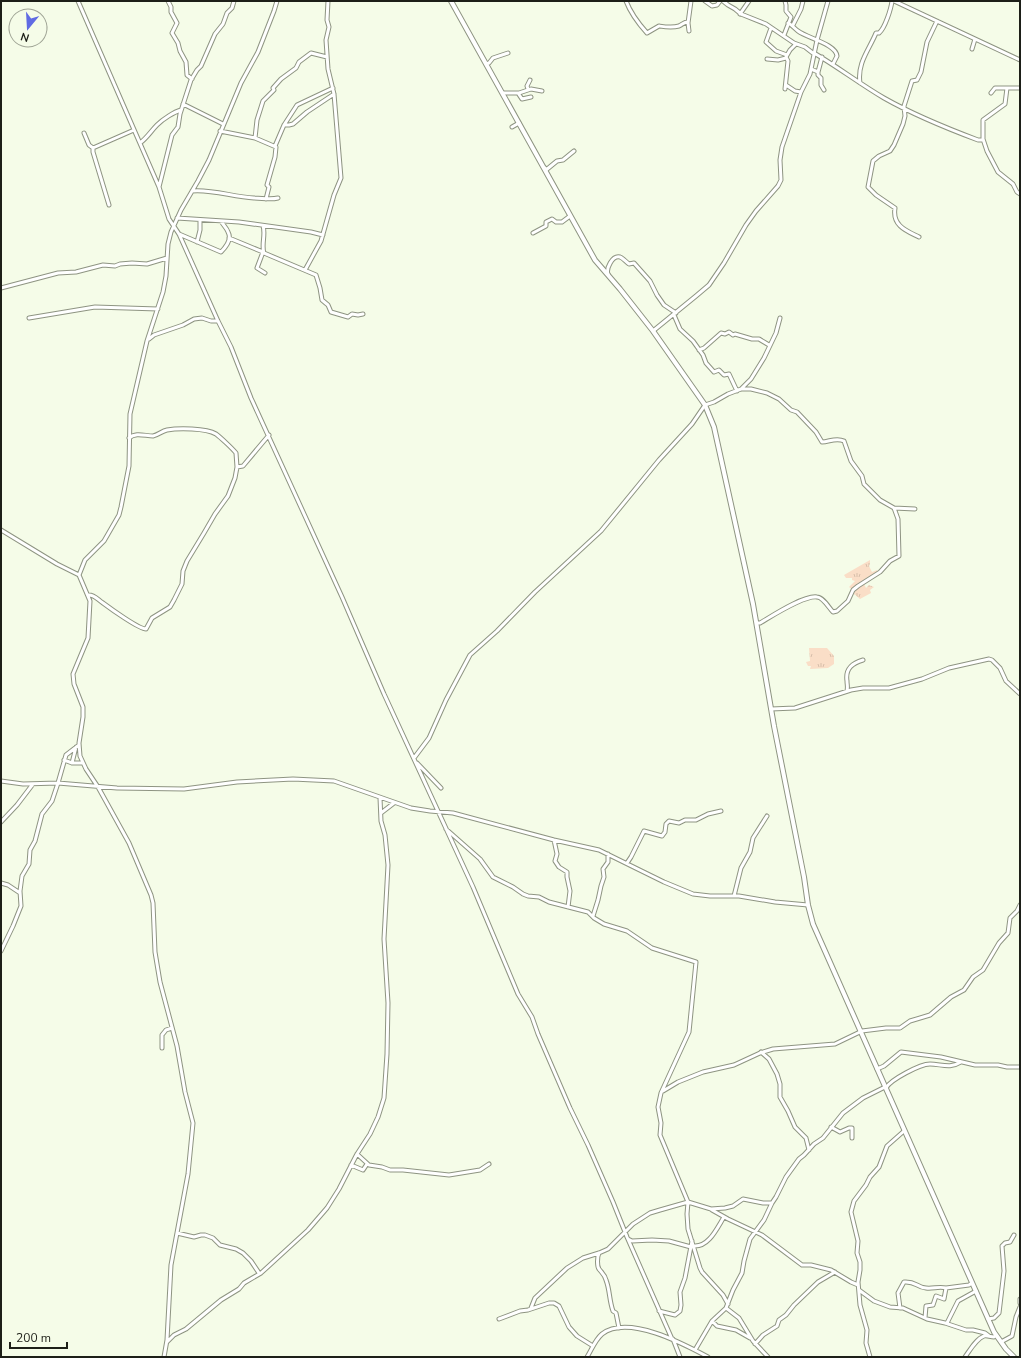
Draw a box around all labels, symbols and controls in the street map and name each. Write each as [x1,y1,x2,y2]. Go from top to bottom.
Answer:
north arrow [8,8,48,48]
text: N [19,29,31,45]
scale bar [10,1324,67,1350]
text: 200 m [16,1330,51,1346]

